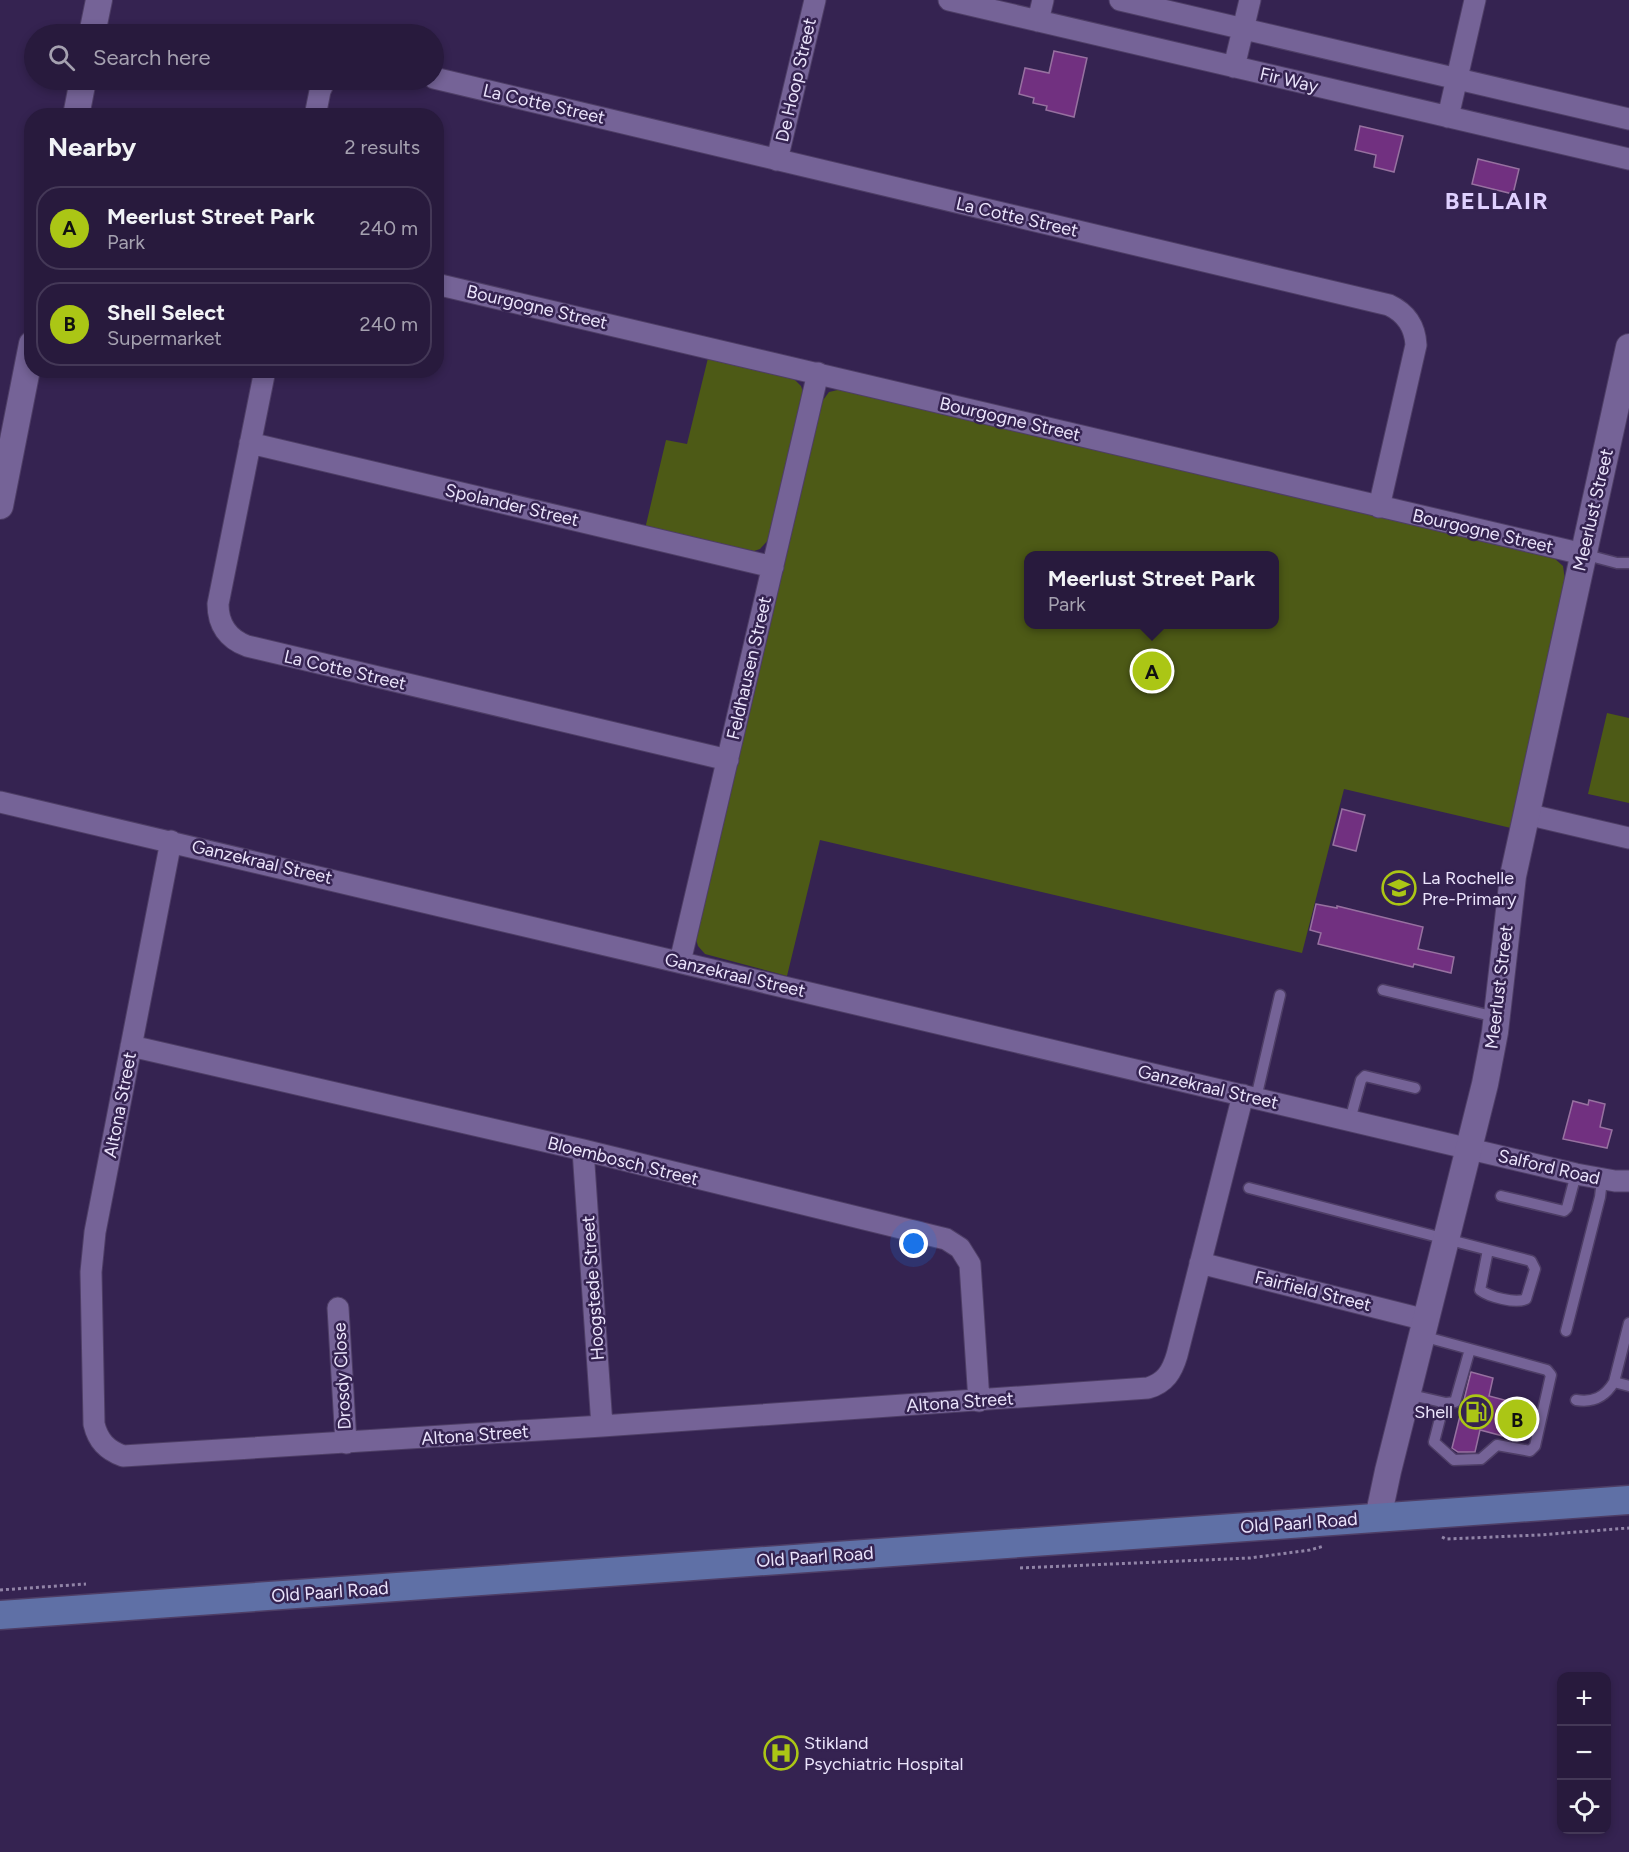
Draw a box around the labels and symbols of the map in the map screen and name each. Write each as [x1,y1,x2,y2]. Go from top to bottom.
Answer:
street label: De Hoop Street [771,16,821,144]
street label: Fir Way [1258,63,1321,98]
street label: La Cotte Street [481,79,607,129]
district label: BELLAIR [1445,186,1549,215]
street label: La Cotte Street [954,192,1080,242]
street label: Bourgogne Street [464,280,610,334]
street label: Bourgogne Street [937,392,1083,446]
street label: Meerlust Street [1568,446,1618,573]
street label: Spolander Street [443,479,581,531]
street label: Bourgogne Street [1410,504,1556,558]
street label: Feldhausen Street [722,594,776,742]
street label: La Cotte Street [282,645,408,695]
pin: A [1132,648,1172,694]
street label: Ganzekraal Street [190,835,335,889]
place label: La Rochelle Pre-Primary [1422,867,1517,910]
school or university icon: La Rochelle Pre-Primary [1381,870,1417,906]
street label: Meerlust Street [1480,923,1518,1050]
street label: Ganzekraal Street [663,948,808,1002]
street label: Altona Street [99,1050,141,1160]
street label: Ganzekraal Street [1136,1060,1281,1114]
street label: Bloembosch Street [545,1132,701,1190]
street label: Salford Road [1496,1145,1602,1189]
street label: Hoogstede Street [577,1215,609,1361]
your location [899,1229,928,1258]
street label: Fairfield Street [1253,1266,1374,1316]
street label: Drosdy Close [328,1322,356,1430]
street label: Altona Street [906,1387,1015,1417]
fuel station icon: Shell [1458,1394,1494,1430]
pin: B [1498,1396,1537,1442]
place label: Shell [1414,1401,1453,1423]
street label: Altona Street [421,1420,530,1450]
street label: Old Paarl Road [1240,1508,1358,1538]
street label: Old Paarl Road [756,1542,874,1572]
street label: Old Paarl Road [271,1577,389,1607]
place label: Stikland Psychiatric Hospital [804,1732,963,1775]
hospital icon: Stikland Psychiatric Hospital [763,1735,799,1771]

